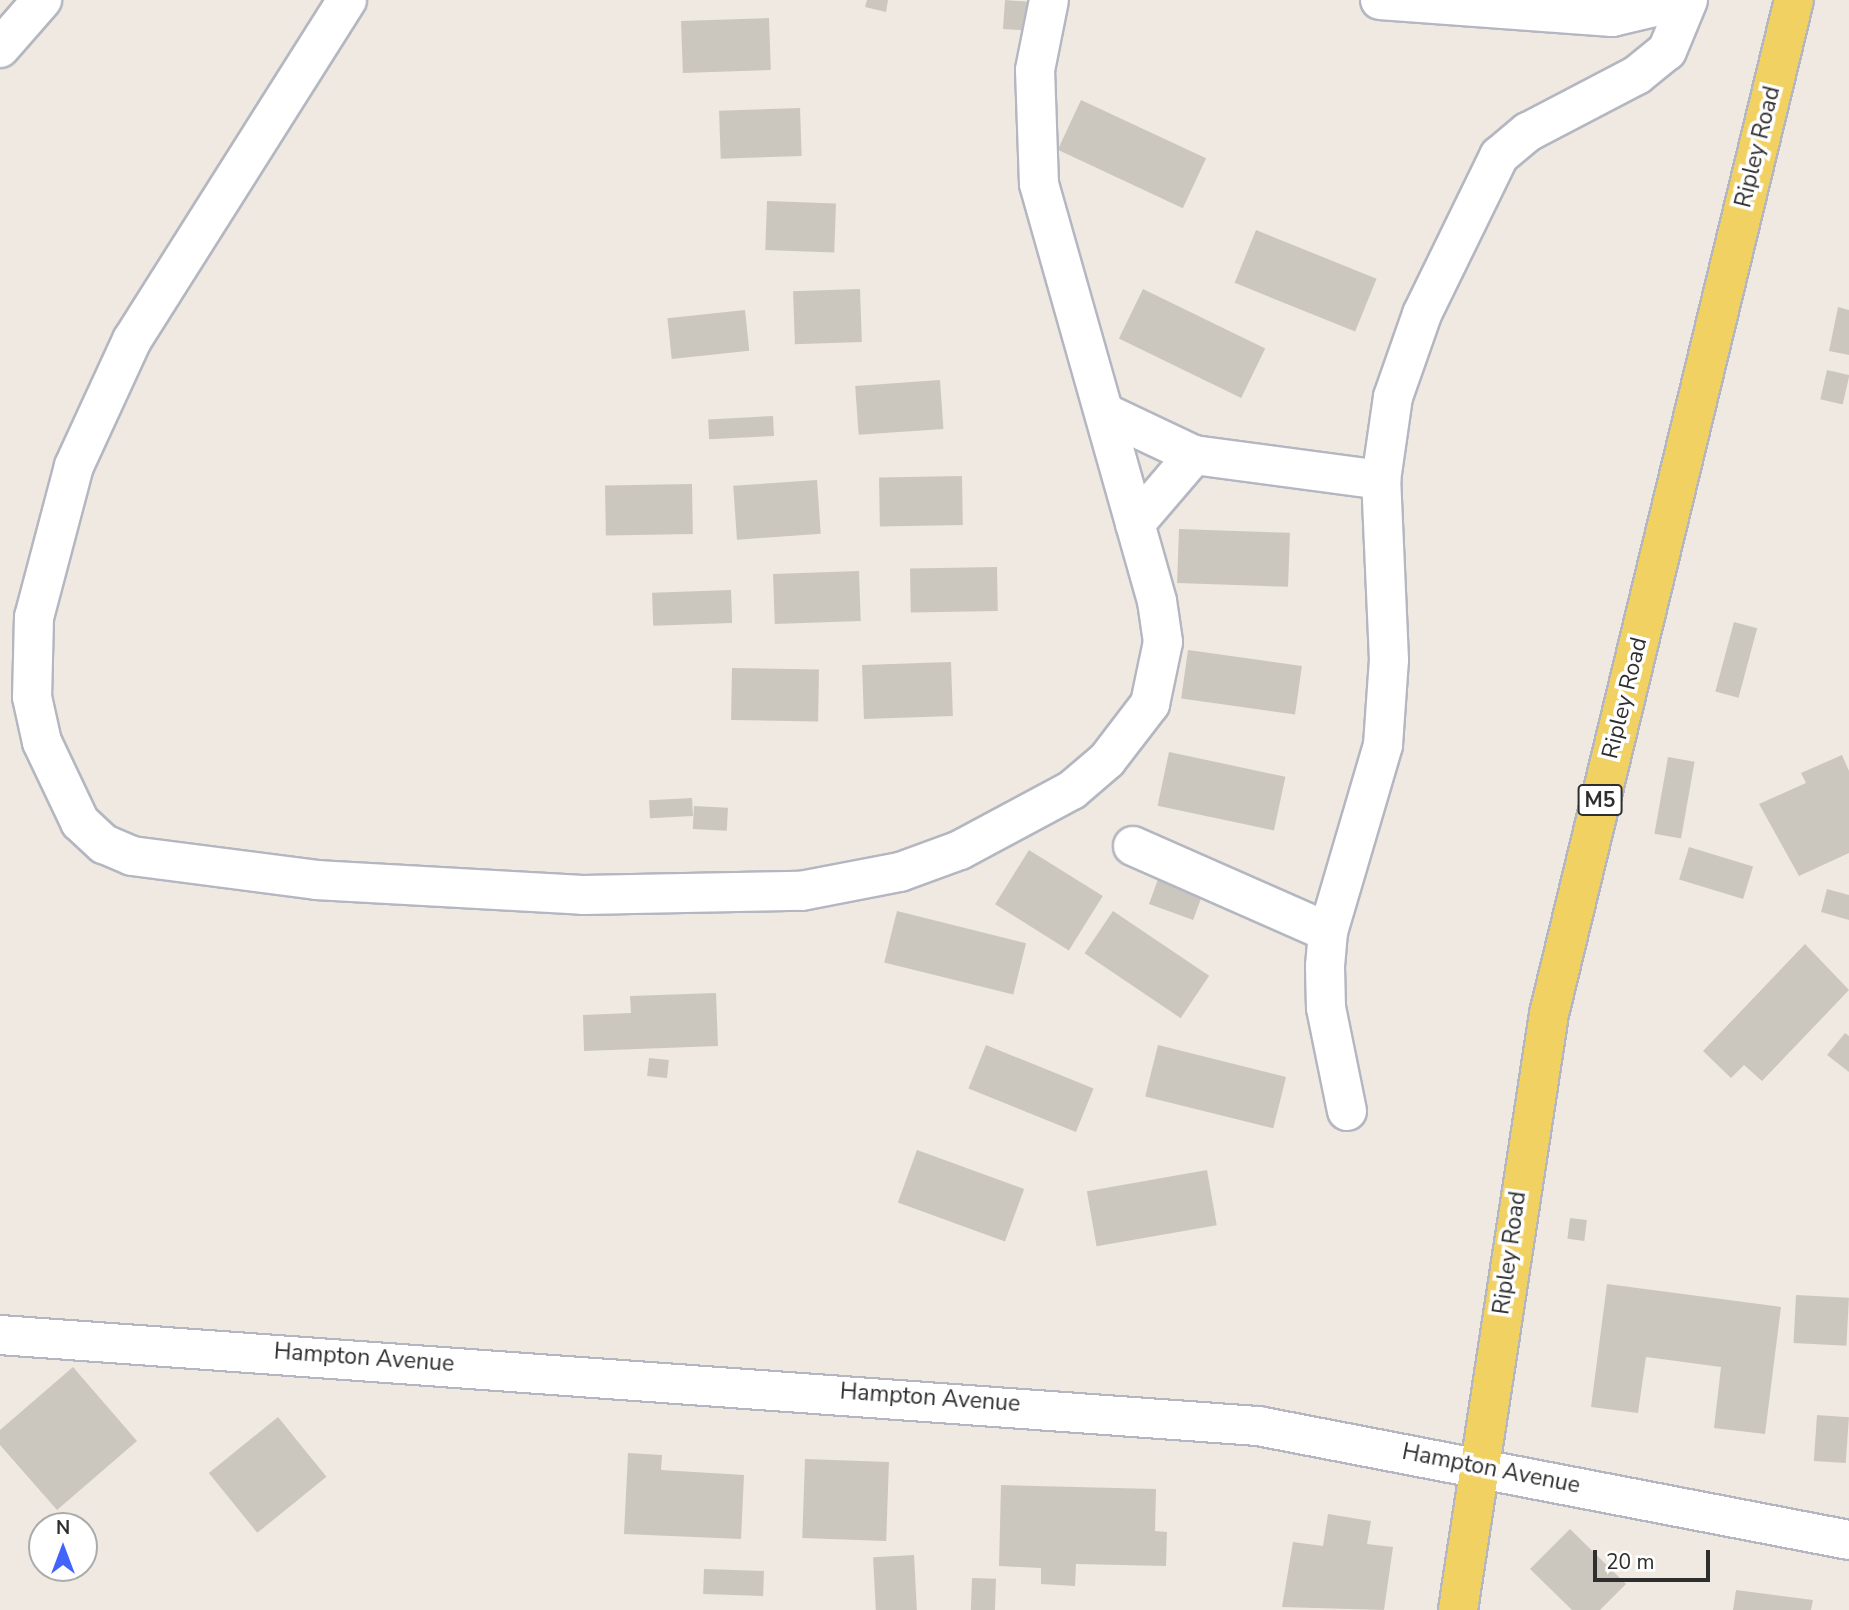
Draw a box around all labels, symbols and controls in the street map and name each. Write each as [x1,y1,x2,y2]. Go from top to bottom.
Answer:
street label: Ripley Road [1730,83,1786,211]
street label: Ripley Road [1597,634,1653,762]
road number: M5 [1577,782,1623,818]
street label: Ripley Road [1488,1190,1532,1316]
street label: Hampton Avenue [273,1338,455,1378]
street label: Hampton Avenue [839,1378,1021,1418]
street label: Hampton Avenue [1400,1438,1582,1500]
north arrow [28,1512,98,1582]
text: N [56,1515,70,1541]
scale bar [1597,1536,1714,1580]
text: 20 m [1606,1548,1655,1576]

